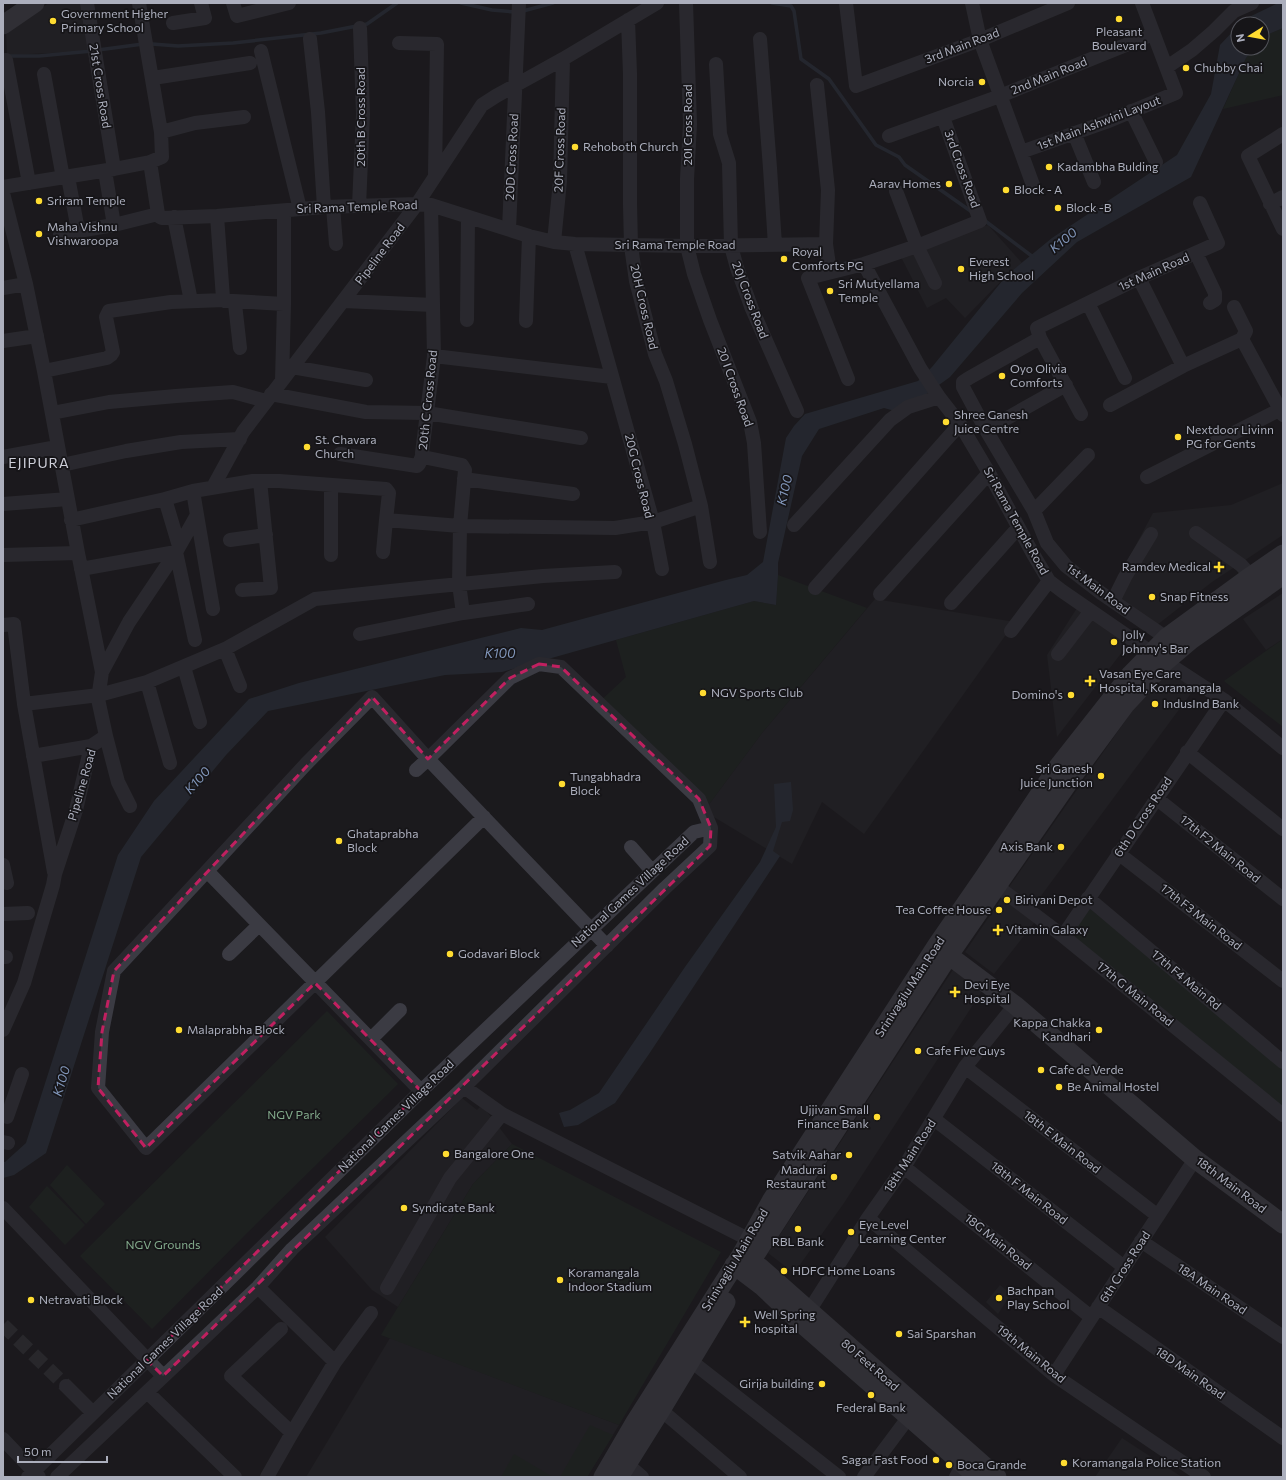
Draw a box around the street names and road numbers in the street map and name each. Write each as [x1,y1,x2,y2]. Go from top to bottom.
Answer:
street label: 3rd Main Road [922,24,1001,66]
street label: 21st Cross Road [87,43,115,129]
street label: 2nd Main Road [1009,53,1089,97]
street label: 20th B Cross Road [353,67,367,167]
street label: 20I Cross Road [680,84,694,166]
street label: 1st Main Ashwini Layout [1035,92,1162,152]
street label: 20F Cross Road [551,107,567,193]
street label: 20D Cross Road [502,113,520,201]
street label: 3rd Cross Road [942,128,984,210]
street label: Sri Rama Temple Road [296,197,418,215]
street label: Pipeline Road [351,220,407,287]
street label: Sri Rama Temple Road [615,237,736,251]
street label: 1st Main Road [1116,249,1191,293]
street label: 20J Cross Road [729,259,772,341]
street label: 20H Cross Road [628,263,662,351]
street label: 20 I Cross Road [715,345,757,428]
street label: 20th C Cross Road [415,349,439,450]
street label: 20G Cross Road [623,432,657,520]
street label: Sri Rama Temple Road [981,464,1052,577]
street label: 1st Main Road [1064,560,1133,617]
street label: Pipeline Road [64,747,98,822]
street label: 6th D Cross Road [1110,774,1174,859]
street label: 17th F2 Main Road [1178,812,1264,885]
street label: National Games Village Road [568,833,691,949]
street label: 17th F3 Main Road [1158,880,1245,952]
street label: Srinivagilu Main Road [871,934,947,1039]
street label: 17th F4 Main Rd [1149,946,1224,1012]
street label: 17th G Main Road [1094,958,1177,1028]
street label: National Games Village Road [335,1056,456,1174]
street label: 18th E Main Road [1021,1107,1104,1176]
street label: 18th Main Road [880,1116,938,1195]
street label: 18th Main Road [1194,1153,1270,1215]
street label: 18th F Main Road [988,1158,1071,1227]
street label: Srinivagilu Main Road [698,1206,770,1313]
street label: 18G Main Road [963,1210,1035,1272]
street label: 6th Cross Road [1096,1228,1153,1305]
street label: 18A Main Road [1175,1260,1250,1317]
street label: National Games Village Road [104,1283,225,1401]
street label: 19th Main Road [994,1321,1069,1385]
street label: 80 Feet Road [839,1335,902,1393]
street label: 18D Main Road [1153,1343,1228,1401]

